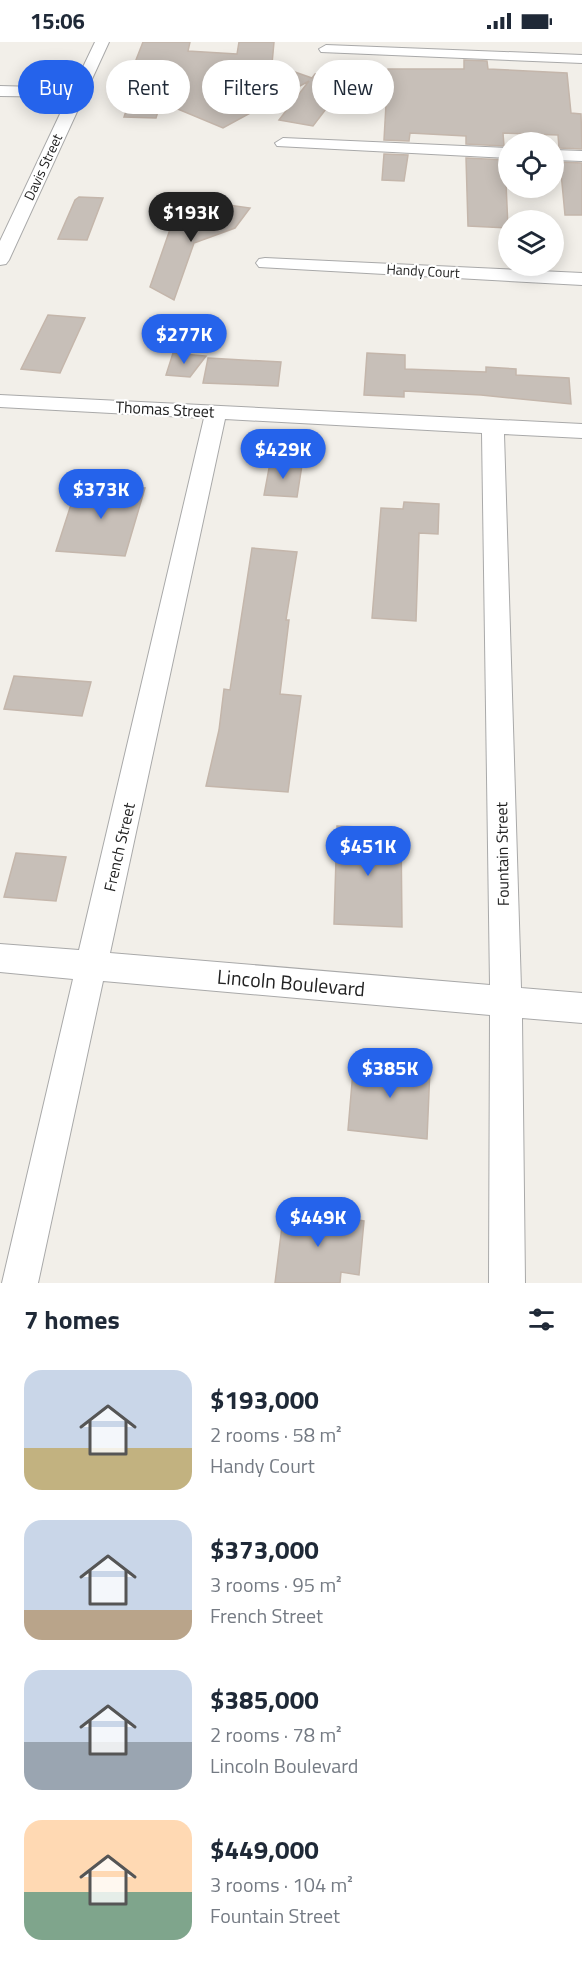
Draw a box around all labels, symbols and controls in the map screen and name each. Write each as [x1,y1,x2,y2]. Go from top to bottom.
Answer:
text: 15:06 [30,4,85,38]
chip: Buy [18,60,94,114]
chip: Rent [106,60,190,114]
chip: Filters [202,60,300,114]
chip: New [312,60,394,114]
street label: Davis Street [18,130,67,204]
map controls [498,132,564,276]
button: locate [498,132,564,198]
pin: $193K [149,192,233,243]
text: $193K [163,196,219,227]
button: layers [498,210,564,276]
street label: Handy Court [386,258,460,283]
pin: $277K [142,314,226,365]
text: $277K [156,318,212,349]
street label: Thomas Street [115,394,215,424]
pin: $429K [241,429,325,480]
text: $429K [255,433,311,464]
pin: $373K [59,469,143,520]
text: $373K [73,473,129,504]
street label: French Street [97,800,141,894]
street label: Fountain Street [489,801,515,906]
pin: $451K [326,826,410,877]
text: $451K [340,830,396,861]
street label: Lincoln Boulevard [216,961,366,1004]
pin: $385K [348,1048,432,1099]
text: $385K [362,1052,418,1083]
pin: $449K [276,1197,360,1248]
text: $449K [290,1201,346,1232]
text: 7 homes [24,1300,120,1339]
icon: filters [525,1303,558,1336]
text: $193,000 [210,1380,319,1419]
icon: home [72,1394,144,1466]
text: 2 rooms · 58 m² [210,1419,342,1450]
text: Handy Court [210,1450,315,1481]
text: $373,000 [210,1530,319,1569]
icon: home [72,1544,144,1616]
text: 3 rooms · 95 m² [210,1569,342,1600]
text: French Street [210,1600,323,1631]
text: $385,000 [210,1680,319,1719]
icon: home [72,1694,144,1766]
text: 2 rooms · 78 m² [210,1719,342,1750]
text: Lincoln Boulevard [210,1750,358,1781]
text: $449,000 [210,1830,319,1869]
icon: home [72,1844,144,1916]
text: 3 rooms · 104 m² [210,1869,353,1900]
text: Fountain Street [210,1900,340,1931]

